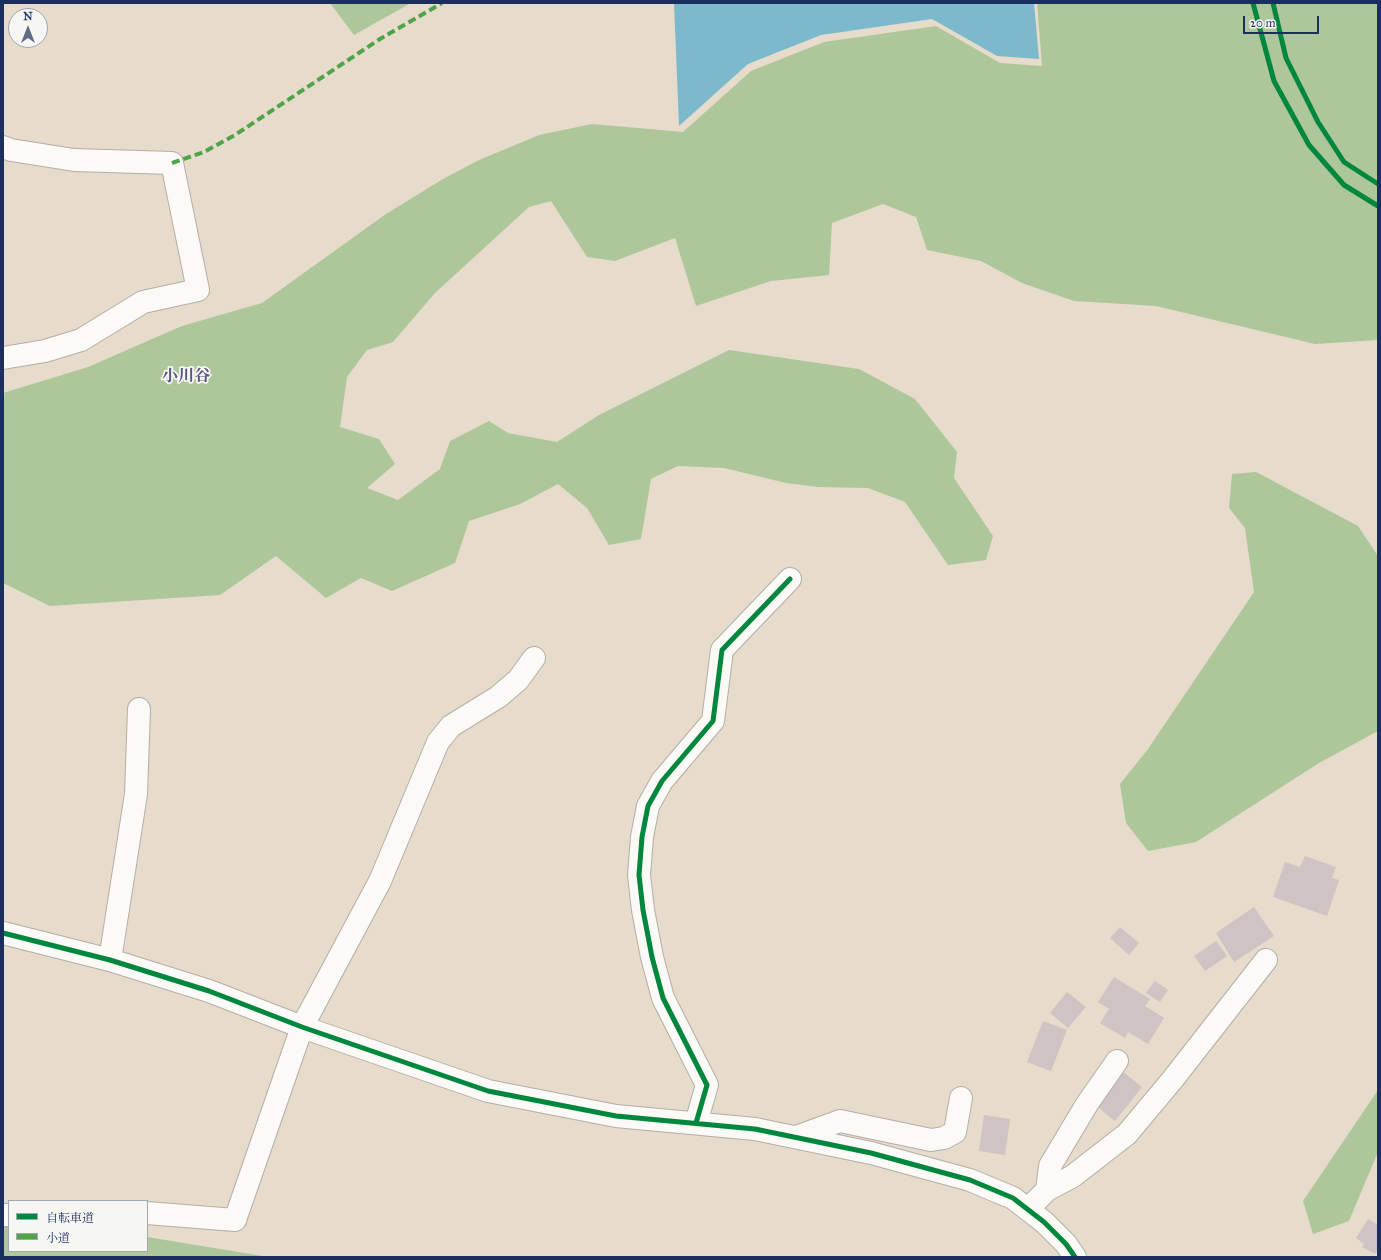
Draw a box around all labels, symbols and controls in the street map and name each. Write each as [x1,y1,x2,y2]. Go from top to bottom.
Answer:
north arrow [8,8,48,48]
scale bar [1245,8,1321,34]
text: N [23,10,33,23]
text: 20 m [1250,16,1276,30]
district label: 小川谷 [162,367,210,387]
legend [8,1200,148,1252]
text: 自転車道 [46,1211,94,1225]
text: 小道 [46,1231,70,1245]

